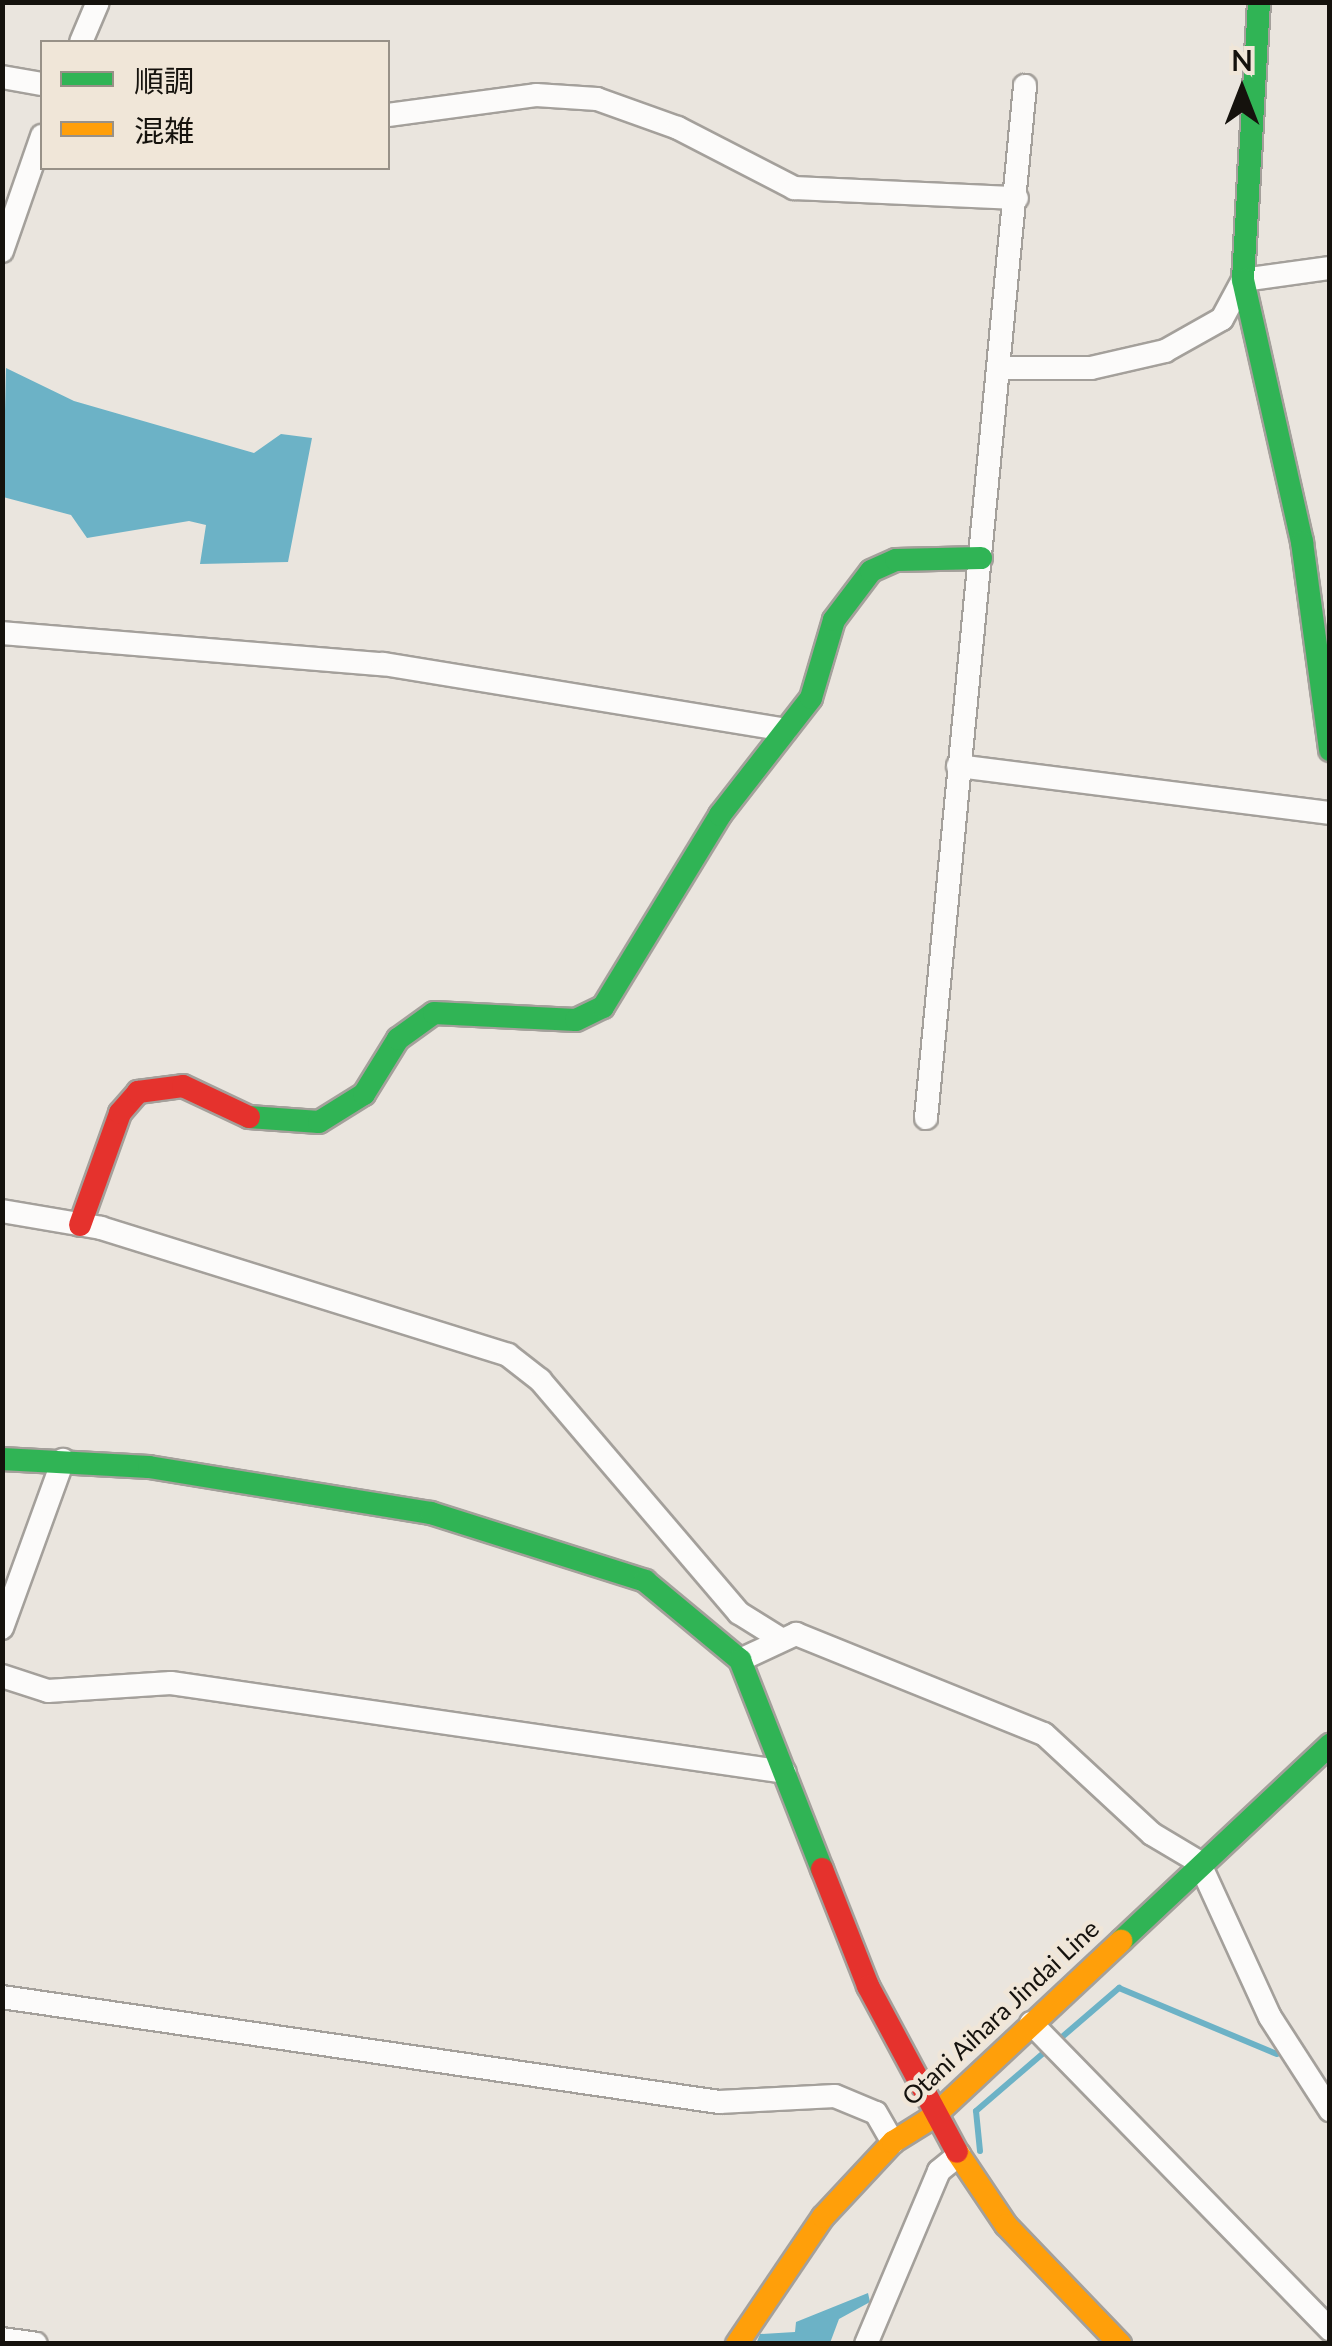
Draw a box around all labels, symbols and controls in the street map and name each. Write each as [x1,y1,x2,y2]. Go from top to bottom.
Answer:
legend [40,40,390,170]
north arrow [1192,40,1292,140]
text: N [1231,43,1253,77]
text: 順調 [134,62,194,98]
text: 混雑 [134,112,194,148]
street label: Otani Aihara Jindai Line [895,1912,1105,2112]

